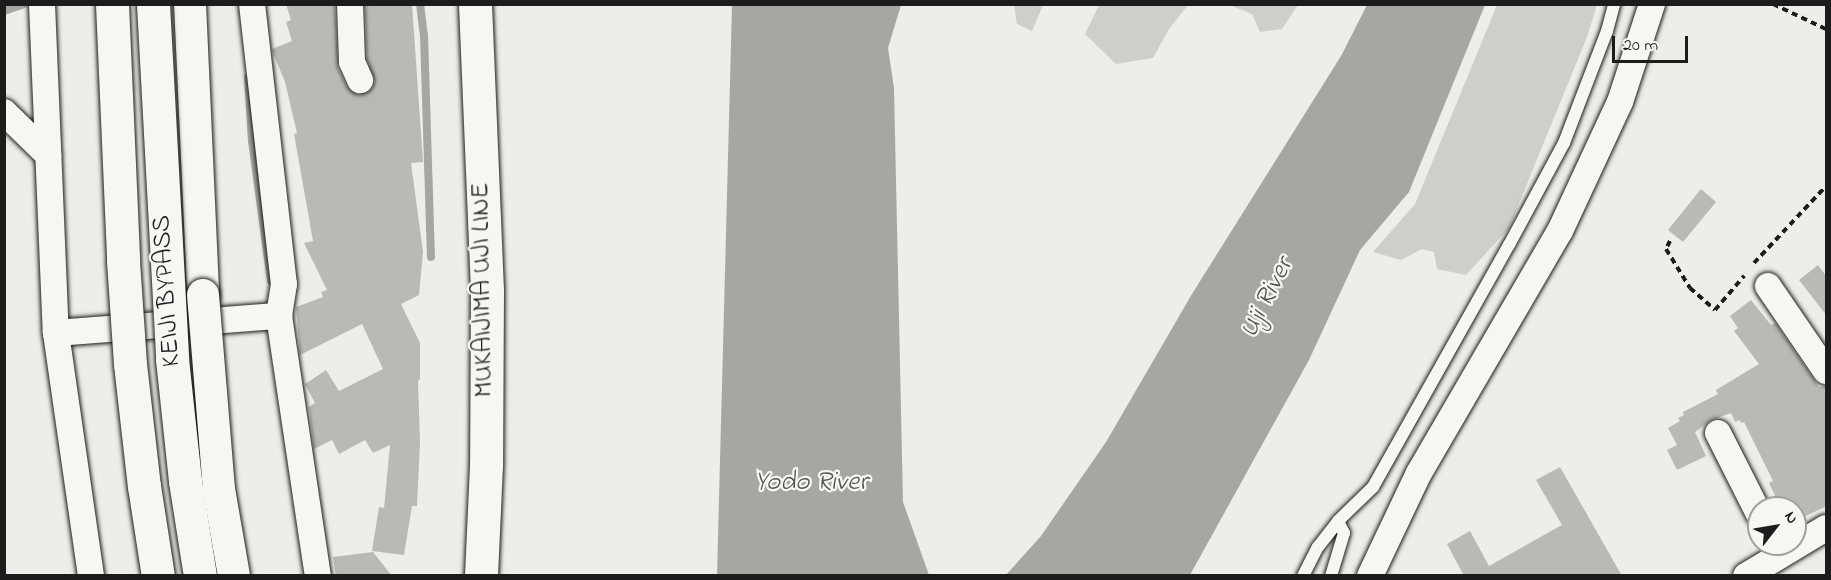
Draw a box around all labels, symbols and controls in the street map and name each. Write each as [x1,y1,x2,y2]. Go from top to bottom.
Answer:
scale bar [1615,24,1692,62]
text: 20 m [1623,33,1658,59]
street label: MUKAIJIMA UJI LINE [467,182,501,398]
street label: KEIJI BYPASS [147,214,189,368]
water label: Uji River [1233,253,1301,343]
water label: Yodo River [754,467,868,499]
north arrow [1747,496,1807,556]
text: N [1778,507,1804,529]

